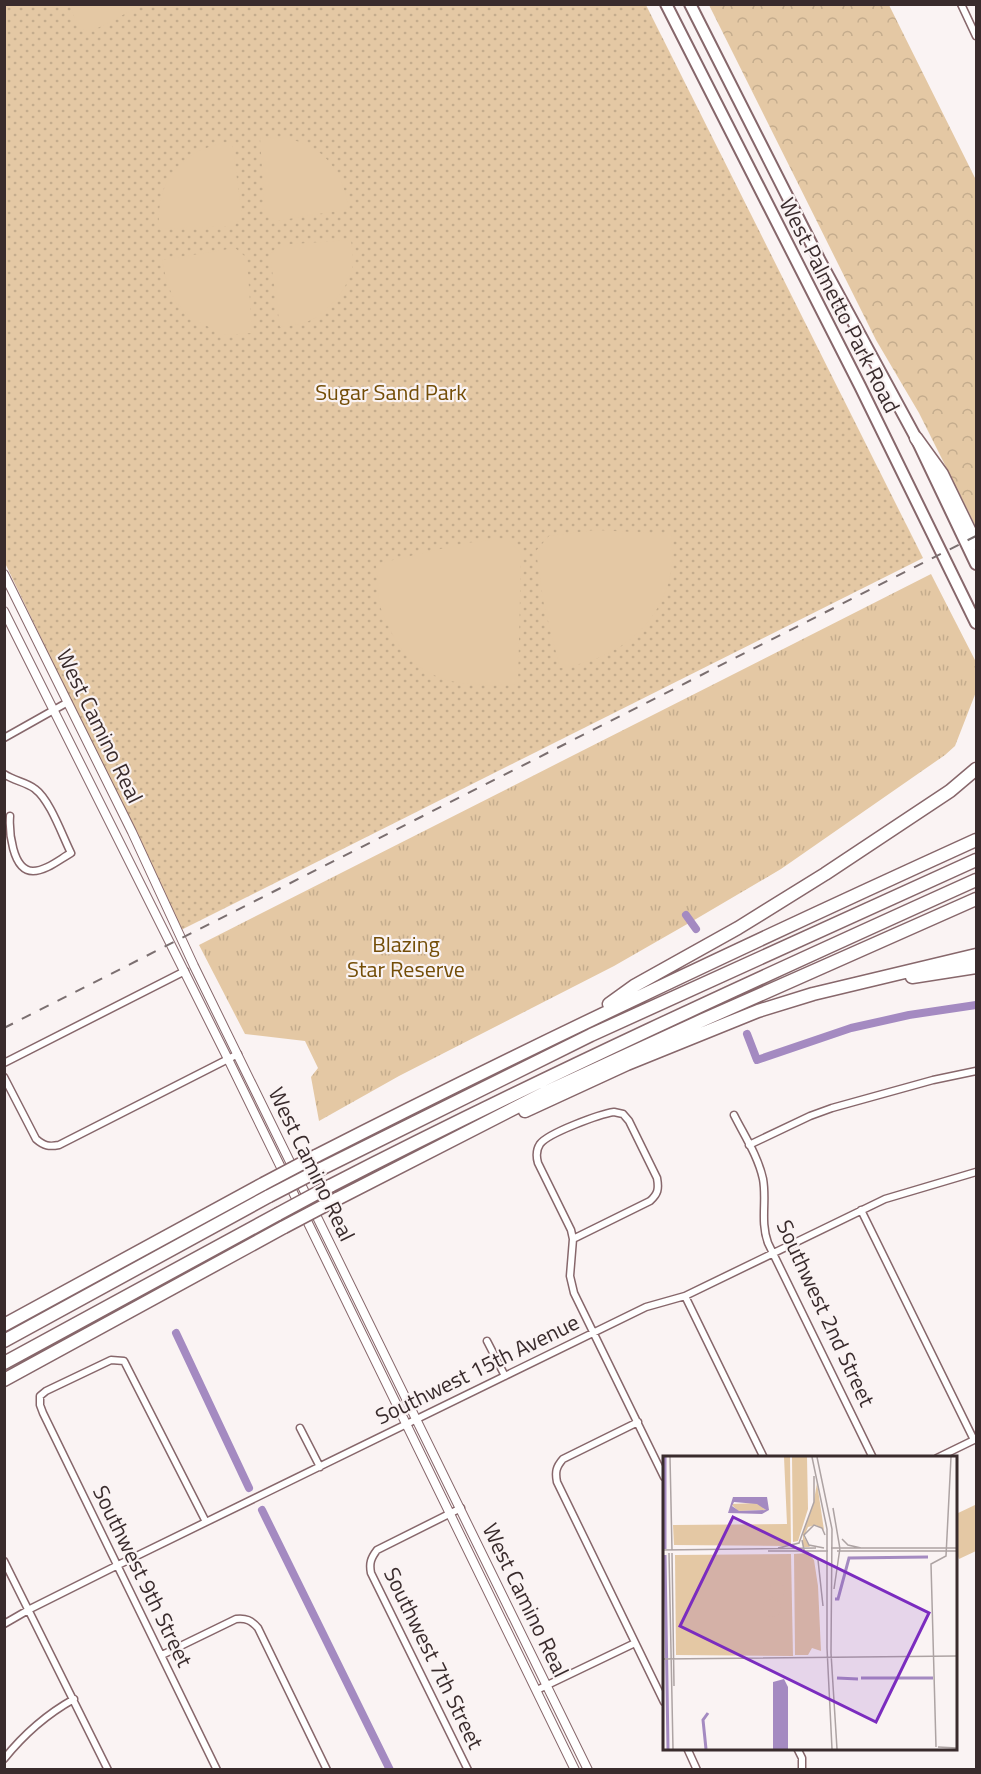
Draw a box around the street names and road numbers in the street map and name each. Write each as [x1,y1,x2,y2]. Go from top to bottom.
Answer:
street label: West Palmetto Park Road [771,191,909,419]
street label: West Camino Real [48,643,152,809]
street label: West Camino Real [260,1081,364,1247]
street label: Southwest 2nd Street [768,1214,884,1412]
street label: Southwest 15th Avenue [369,1305,585,1433]
street label: Southwest 9th Street [84,1479,202,1673]
street label: West Camino Real [474,1517,578,1683]
street label: Southwest 7th Street [375,1561,493,1755]

